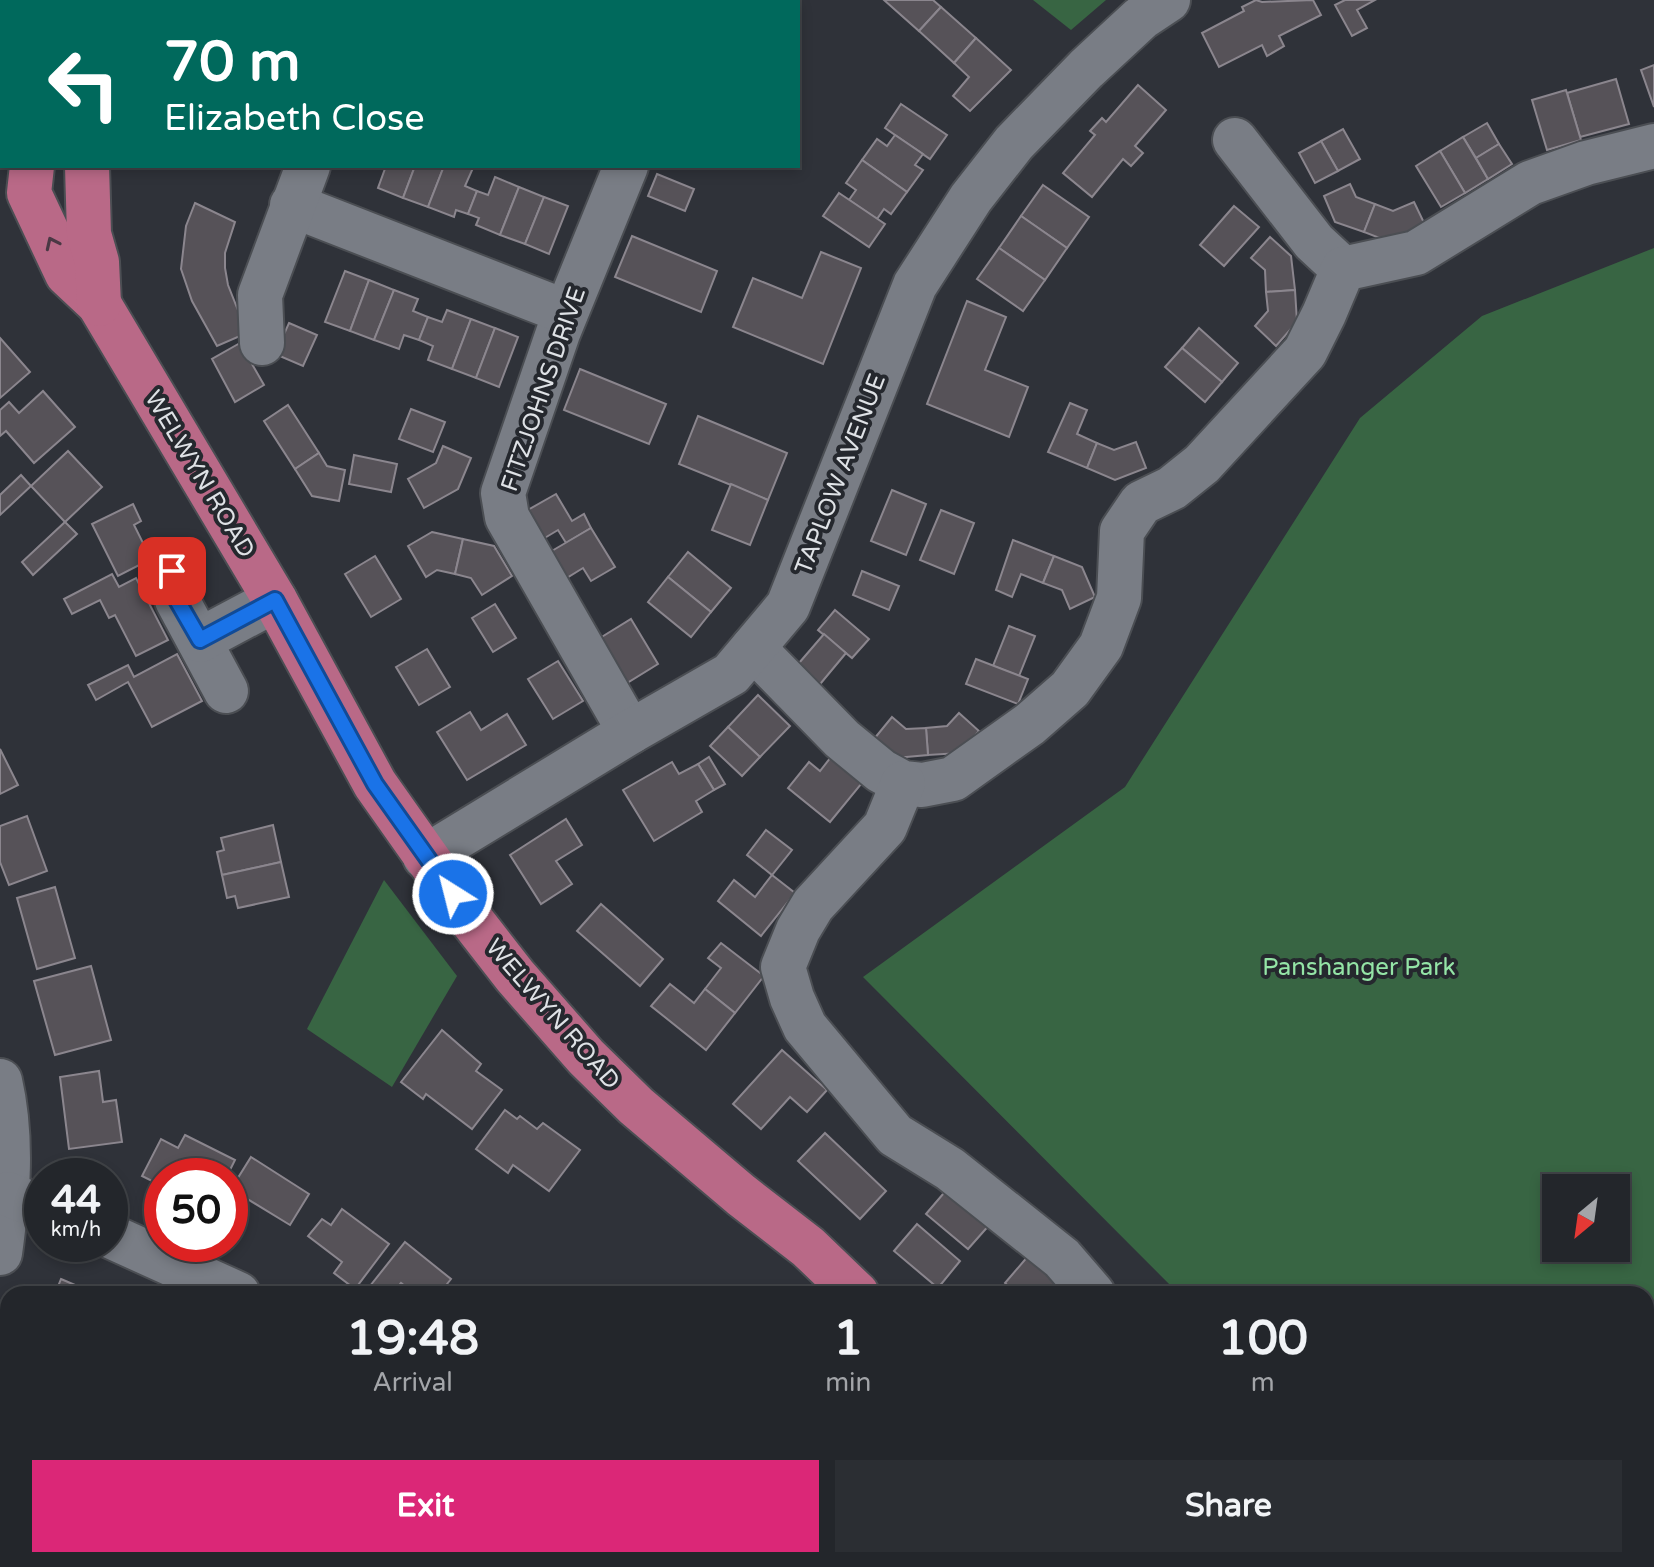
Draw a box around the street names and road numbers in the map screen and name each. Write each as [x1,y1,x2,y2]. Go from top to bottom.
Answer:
street label: FITZJOHNS DRIVE [495,283,592,495]
street label: TAPLOW AVENUE [789,370,892,579]
street label: WELWYN ROAD [138,385,261,563]
street label: WELWYN ROAD [479,933,626,1096]

